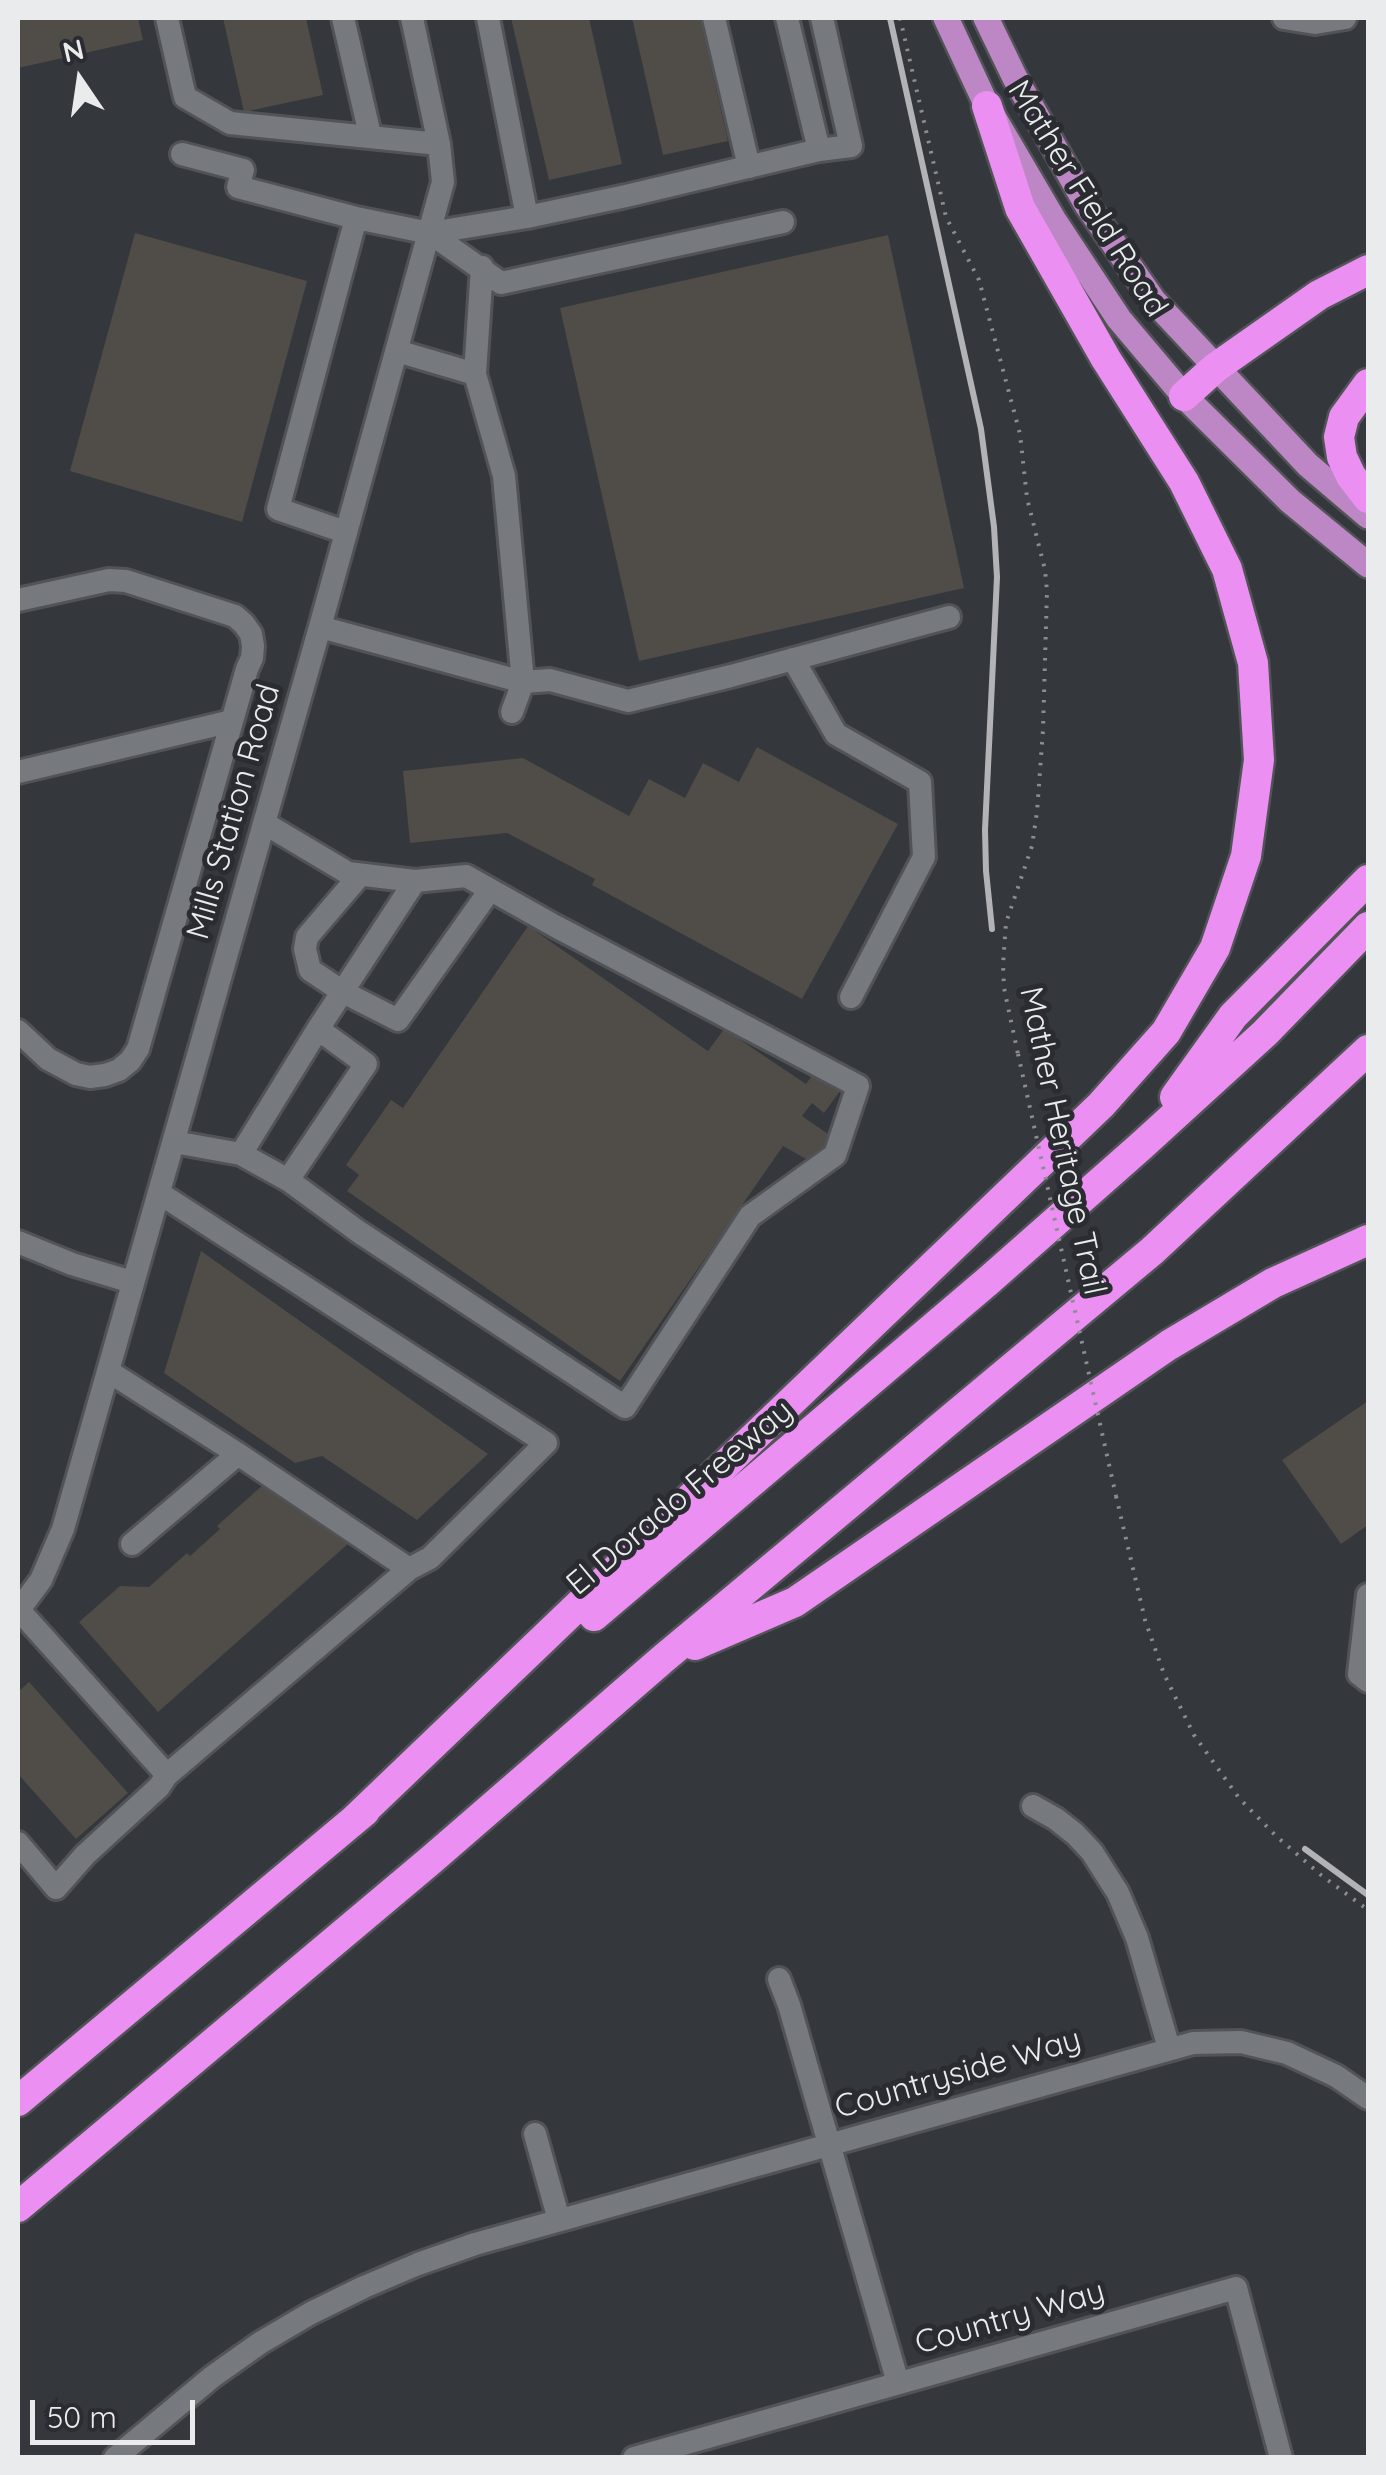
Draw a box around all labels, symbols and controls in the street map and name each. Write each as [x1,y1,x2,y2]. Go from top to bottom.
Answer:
north arrow [30,30,130,130]
text: N [59,31,87,70]
street label: Mather Field Road [999,74,1175,324]
street label: Mills Station Road [179,680,289,944]
street label: Mather Heritage Trail [1011,984,1113,1298]
street label: El Dorado Freeway [559,1392,801,1604]
street label: Countryside Way [831,2021,1085,2127]
street label: Country Way [911,2273,1109,2363]
scale bar [35,2380,200,2442]
text: 50 m [47,2398,117,2436]

